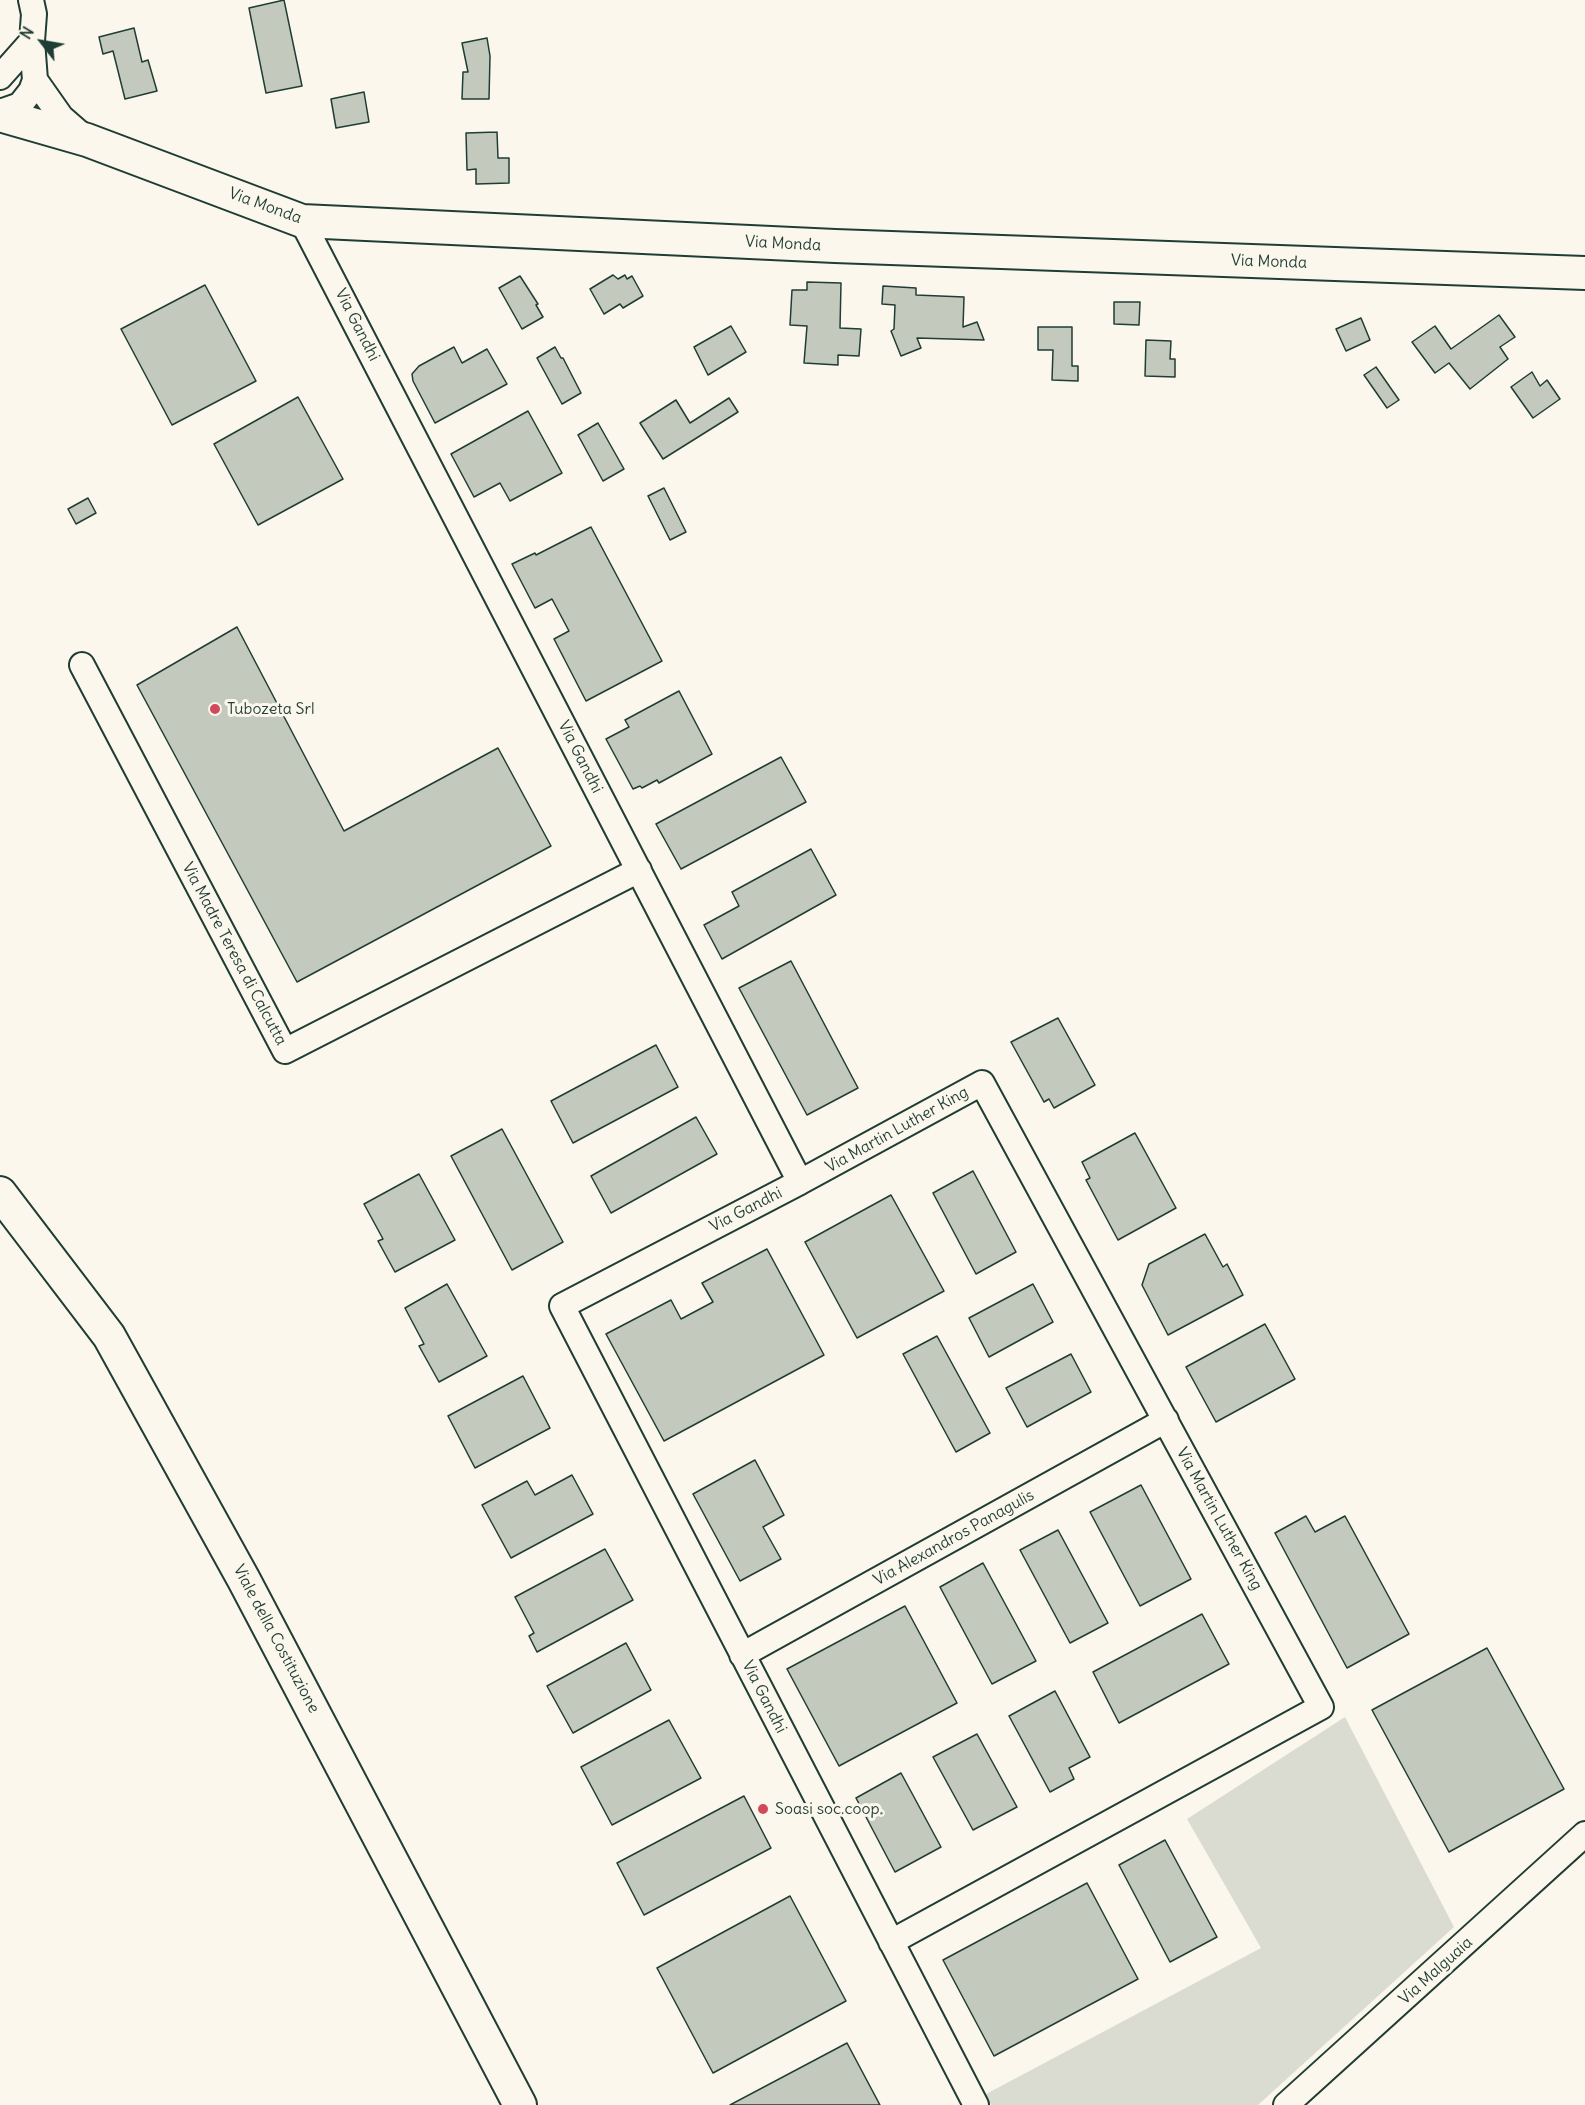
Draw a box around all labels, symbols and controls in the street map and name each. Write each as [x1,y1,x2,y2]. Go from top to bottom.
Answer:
north arrow [12,12,72,72]
text: N [15,23,38,43]
street label: Via Monda [226,184,304,228]
street label: Via Monda [744,232,822,256]
street label: Via Monda [1231,251,1307,273]
street label: Via Gandhi [331,286,383,364]
place label: Tubozeta Srl [227,699,315,719]
marker: Tubozeta Srl [208,702,222,716]
street label: Via Gandhi [554,718,606,796]
street label: Via Madre Teresa di Calcutta [178,859,290,1049]
street label: Via Martin Luther King [822,1083,972,1177]
street label: Via Gandhi [707,1184,785,1236]
street label: Via Martin Luther King [1172,1444,1266,1594]
street label: Via Alexandros Panagulis [870,1486,1038,1590]
street label: Viale della Costituzione [229,1562,323,1716]
street label: Via Gandhi [738,1658,790,1736]
place label: Soasi soc.coop. [775,1799,883,1819]
marker: Soasi soc.coop. [756,1802,770,1816]
street label: Via Malguaia [1395,1933,1477,2009]

